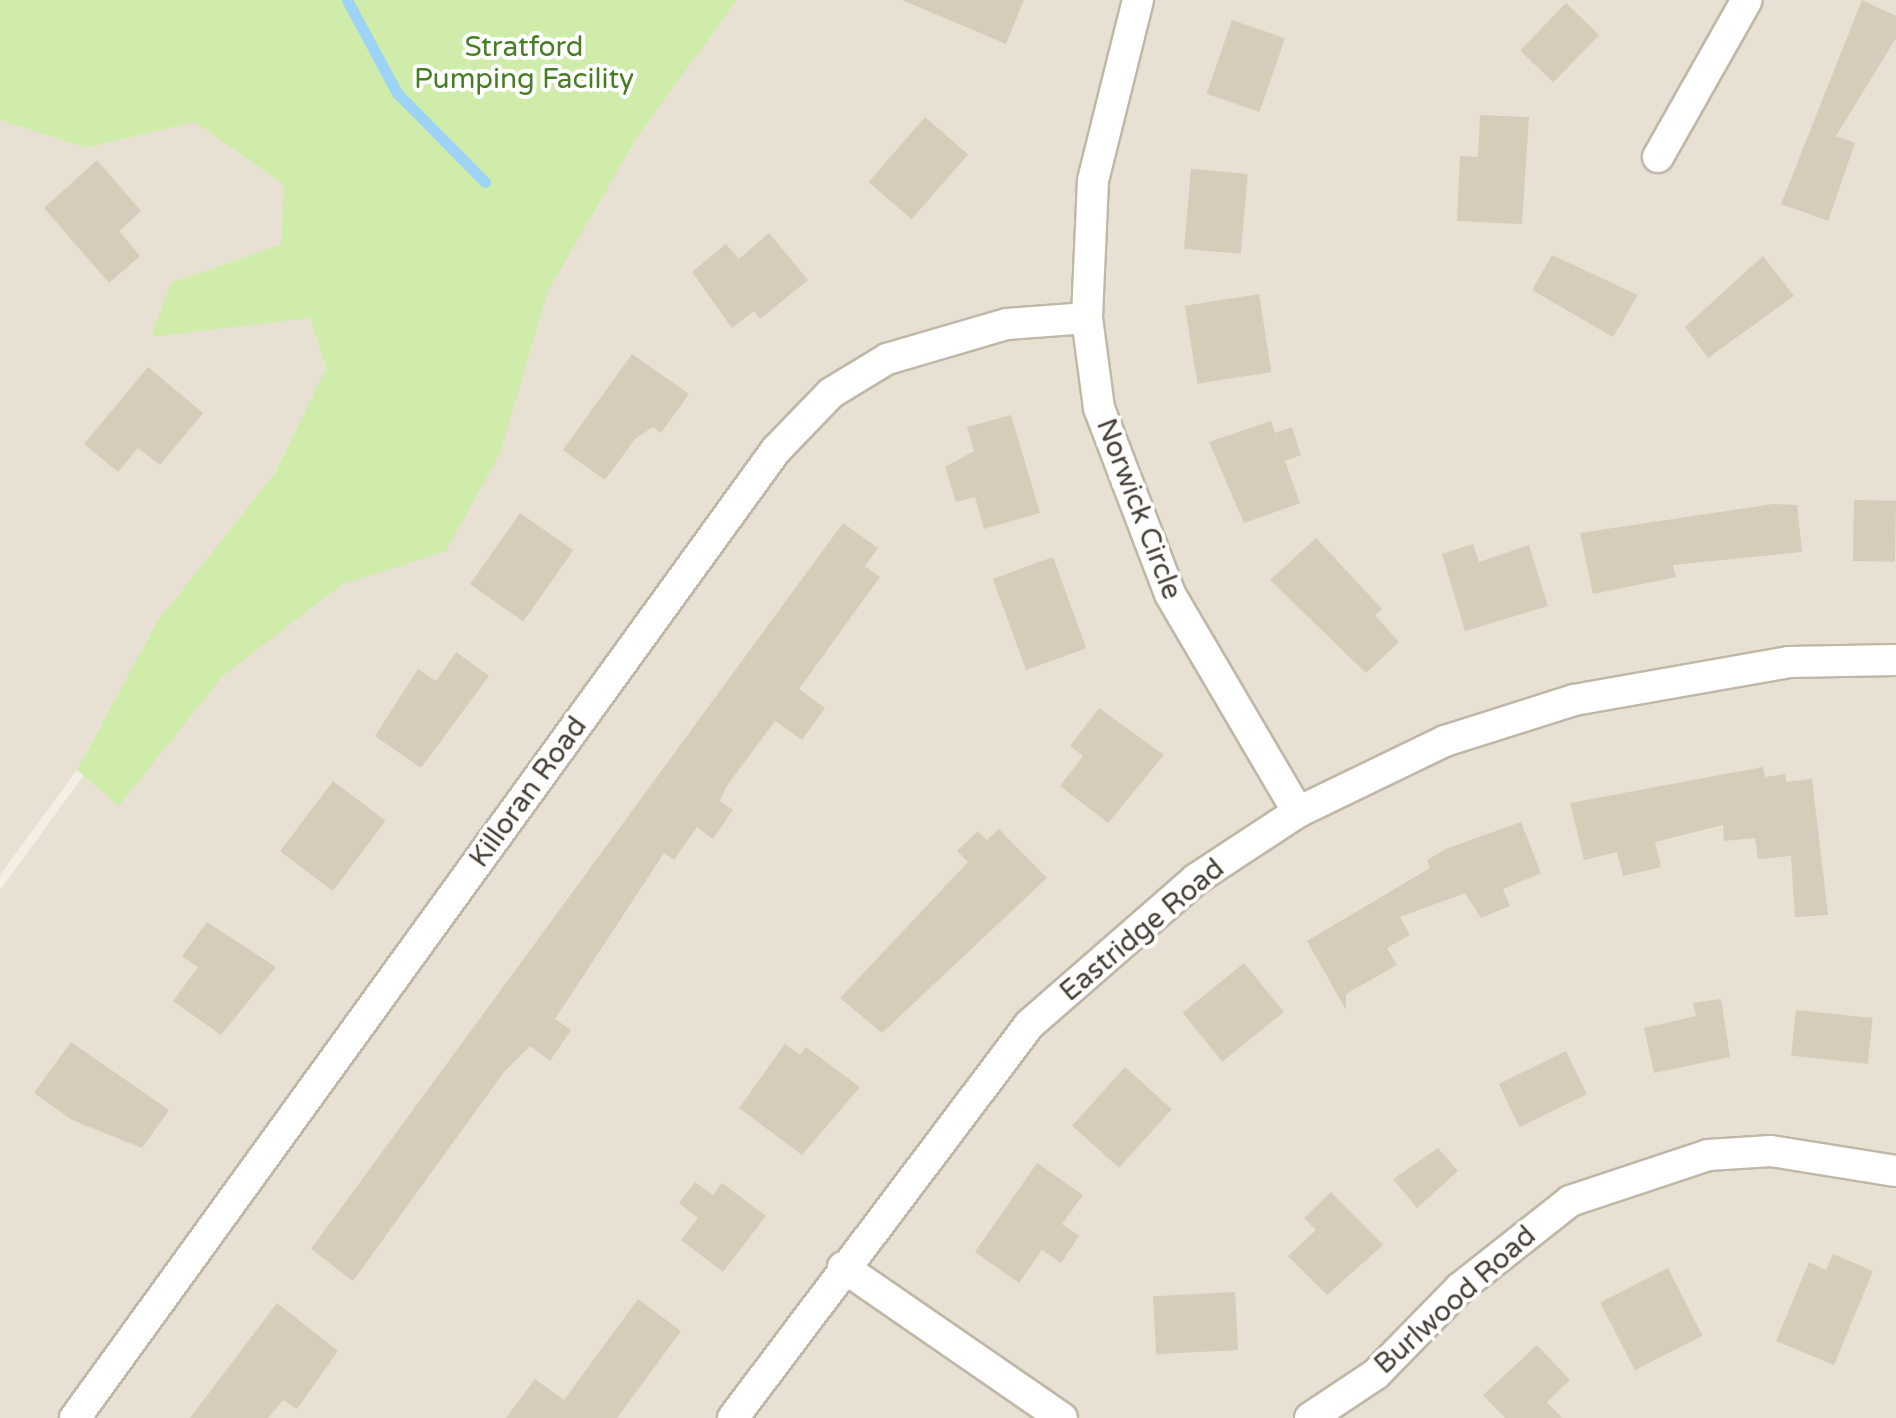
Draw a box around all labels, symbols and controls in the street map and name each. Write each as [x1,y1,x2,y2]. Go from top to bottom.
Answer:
park label: Stratford Pumping Facility [414,30,634,96]
street label: Norwick Circle [1089,414,1189,604]
street label: Killoran Road [462,710,594,874]
street label: Eastridge Road [1053,852,1231,1008]
street label: Burlwood Road [1367,1219,1543,1381]

